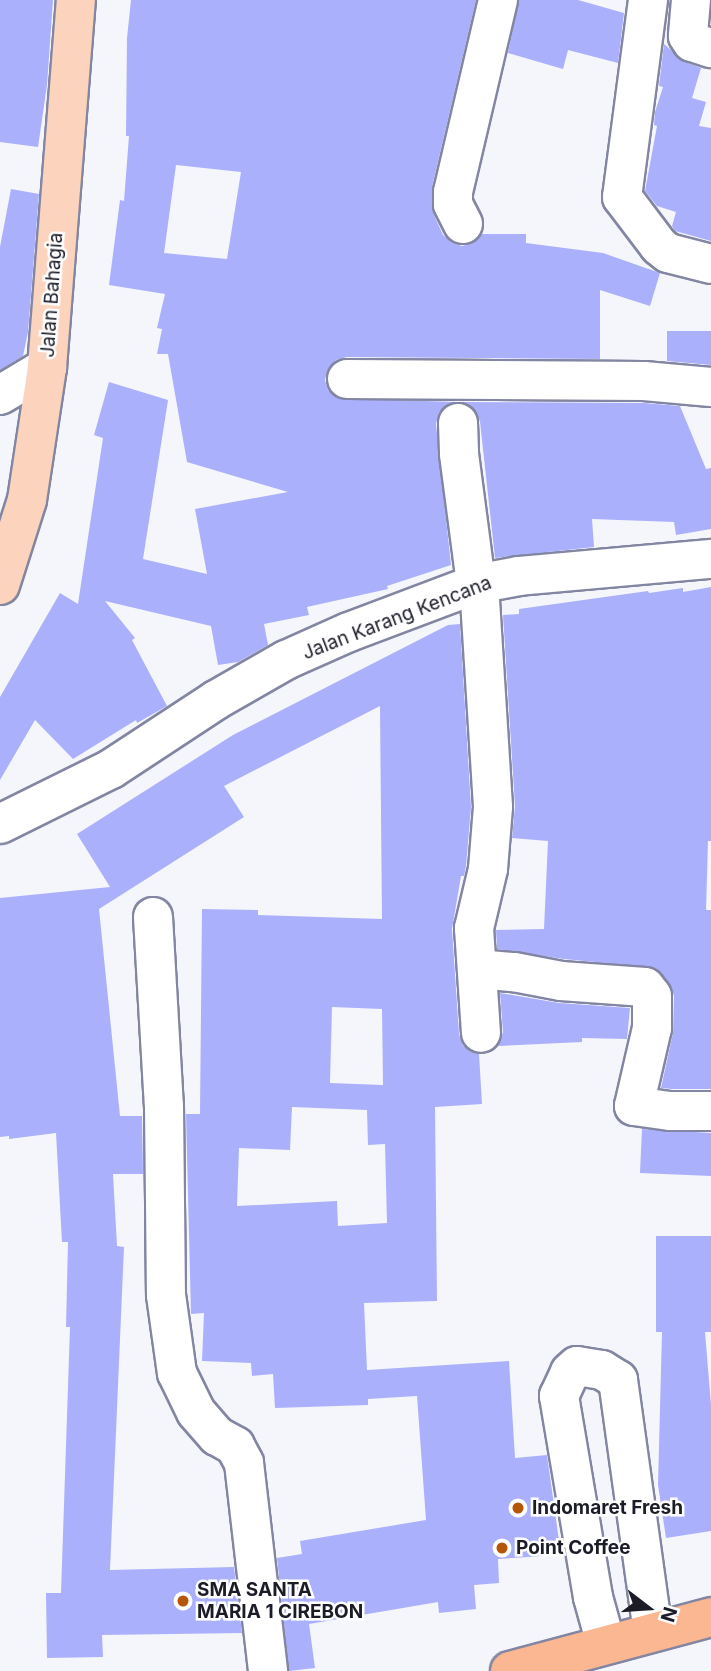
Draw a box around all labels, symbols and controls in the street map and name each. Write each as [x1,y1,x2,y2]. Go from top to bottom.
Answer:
street label: Jalan Bahagia [36,232,68,358]
street label: Jalan Karang Kencana [299,571,495,665]
place label: Indomaret Fresh [532,1497,683,1519]
marker: Indomaret Fresh [510,1500,526,1516]
place label: Point Coffee [516,1537,631,1559]
marker: Point Coffee [494,1540,510,1556]
north arrow [613,1573,683,1643]
place label: SMA SANTA MARIA 1 CIREBON [197,1579,363,1623]
marker: SMA SANTA MARIA 1 CIREBON [175,1593,191,1609]
text: N [655,1604,682,1625]

